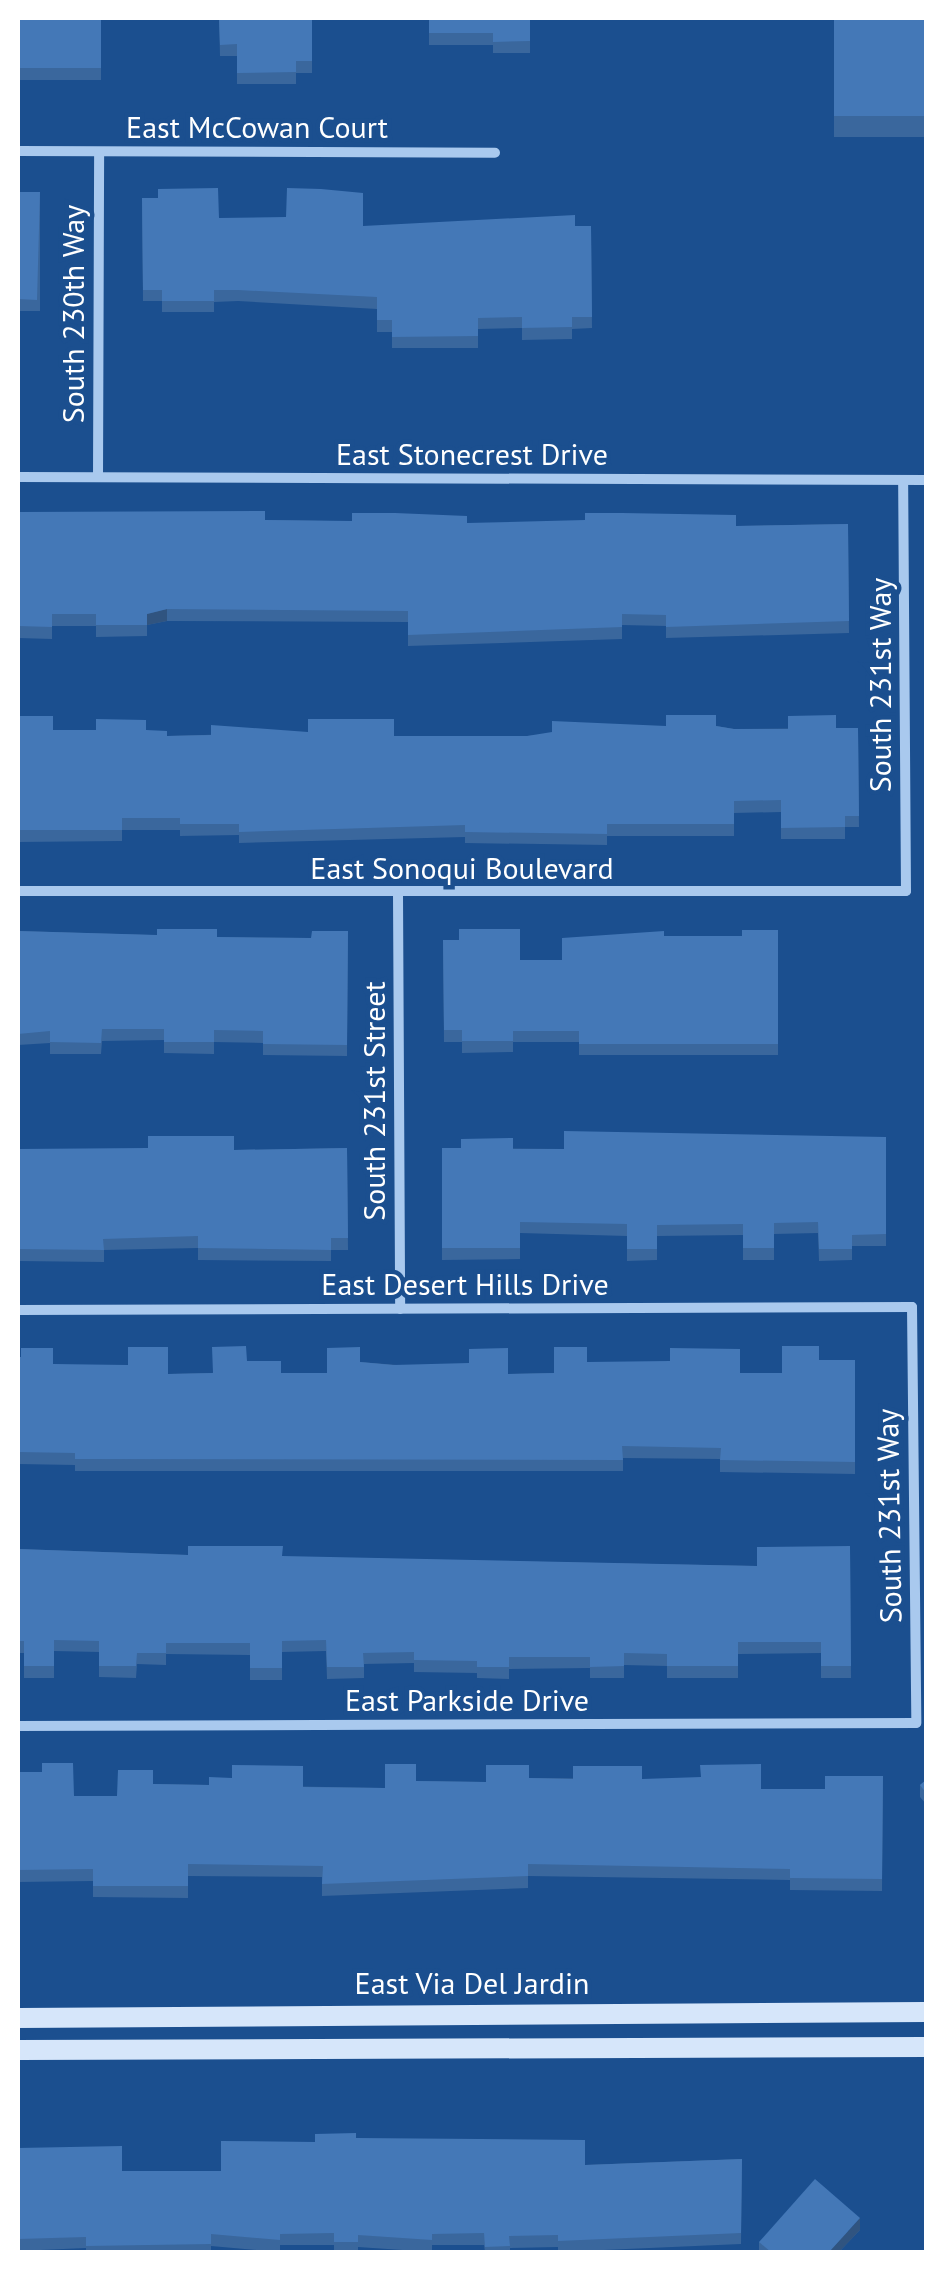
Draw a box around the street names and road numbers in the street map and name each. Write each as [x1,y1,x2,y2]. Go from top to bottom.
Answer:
street label: East McCowan Court [126,109,388,145]
street label: South 230th Way [55,205,91,423]
street label: East Stonecrest Drive [336,436,608,472]
street label: South 231st Way [862,577,898,793]
street label: East Sonoqui Boulevard [310,850,614,886]
street label: South 231st Street [356,981,392,1221]
street label: East Desert Hills Drive [321,1266,609,1302]
street label: South 231st Way [869,1408,909,1624]
street label: East Parkside Drive [345,1682,589,1718]
street label: East Via Del Jardin [354,1965,590,2001]

